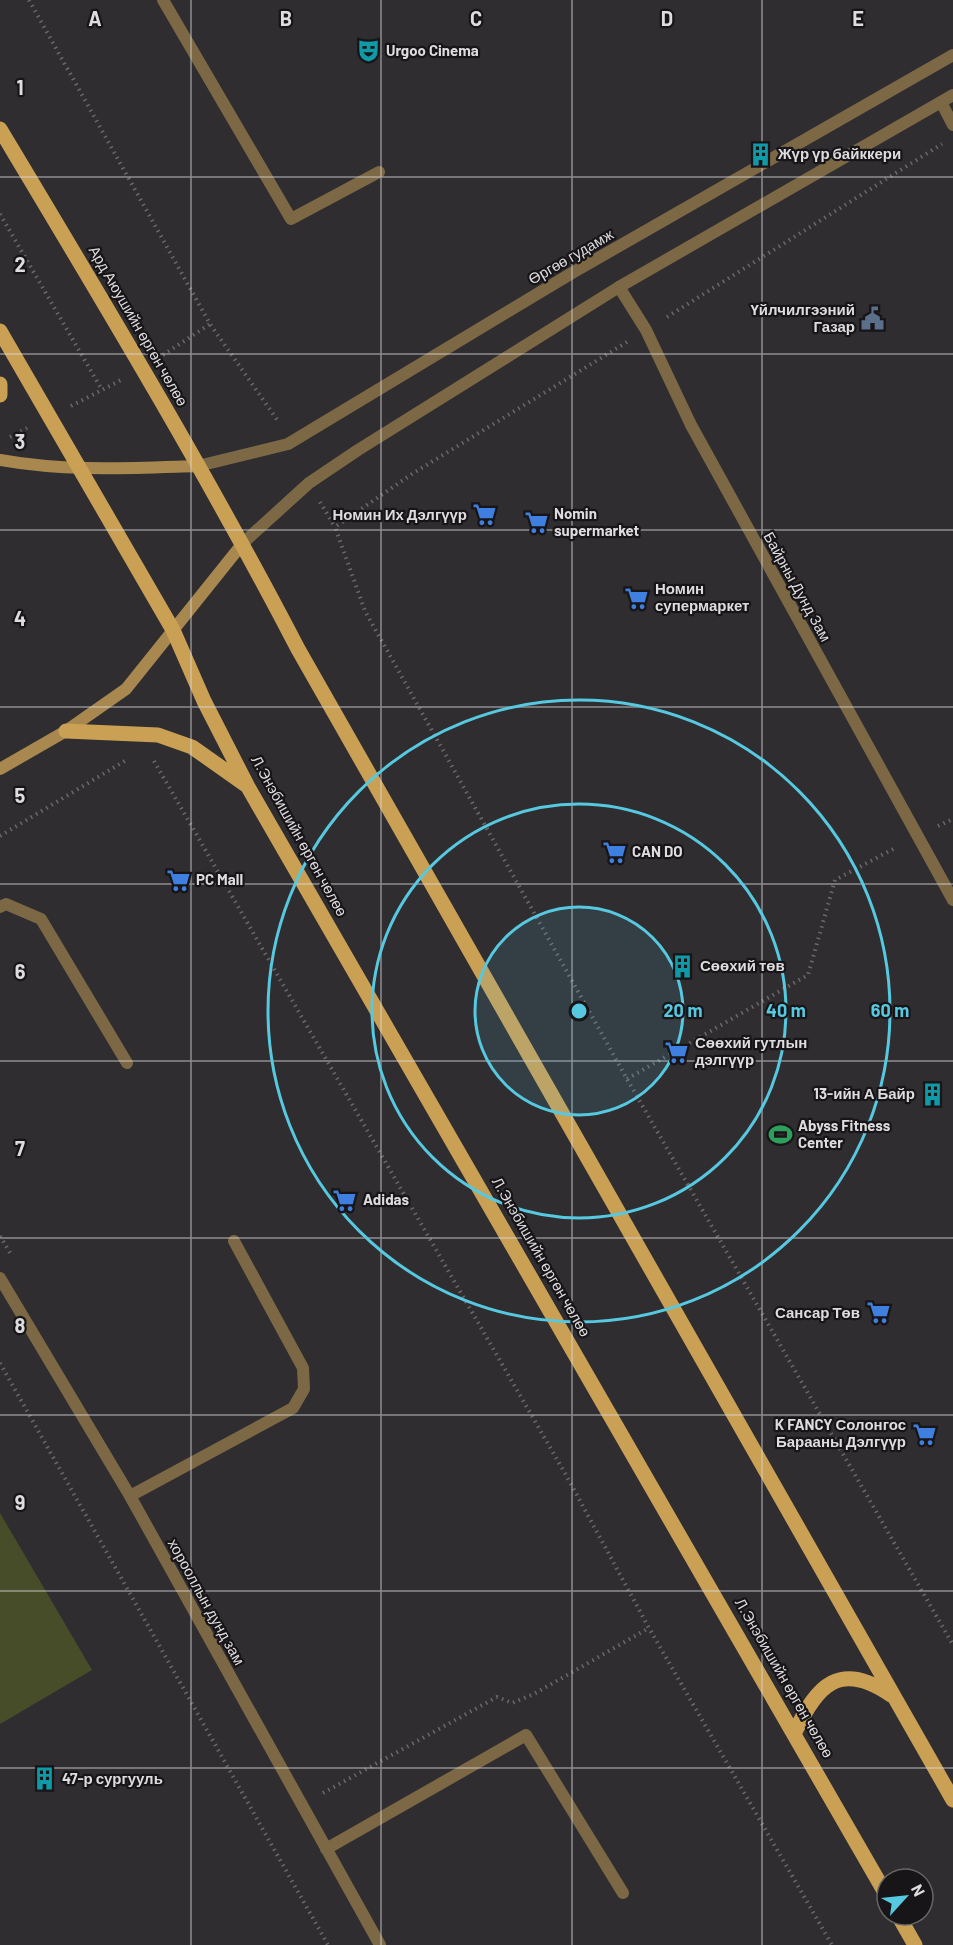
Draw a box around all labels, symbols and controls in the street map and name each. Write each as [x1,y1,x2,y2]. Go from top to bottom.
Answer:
text: A [88,6,102,30]
text: B [280,6,292,30]
text: C [470,6,482,30]
text: D [661,6,673,30]
text: E [852,6,864,30]
theatre icon: Urgoo Cinema [355,38,381,64]
place label: Urgoo Cinema [386,41,479,59]
text: 1 [16,75,24,99]
building icon: Жүр үр байккери [747,141,773,167]
place label: Жүр үр байккери [777,144,901,162]
street label: Өргөө гудамж [525,225,616,288]
street label: Ард Аюушийн өргөн чөлөө [86,242,192,409]
text: 2 [14,252,26,276]
place label: Үйлчилгээний Газар [751,300,855,335]
public building icon: Үйлчилгээний Газар [860,306,886,332]
text: 3 [15,429,25,453]
supermarket icon: Номин Их Дэлгүүр [472,502,498,528]
place label: Nomin supermarket [554,504,640,539]
place label: Номин Их Дэлгүүр [332,505,467,523]
supermarket icon: Nomin supermarket [523,510,549,536]
street label: Байрны Дунд Зам [760,528,835,645]
place label: Номин супермаркет [655,579,749,614]
supermarket icon: Номин супермаркет [624,585,650,611]
text: 4 [14,606,26,630]
street label: Л.Энэбишийн өргөн чөлөө [248,752,352,919]
text: 5 [15,783,26,807]
supermarket icon: CAN DO [601,839,627,865]
place label: CAN DO [632,842,683,860]
supermarket icon: PC Mall [165,867,191,893]
place label: PC Mall [196,870,243,888]
building icon: Сөөхий төв [669,953,695,979]
place label: Сөөхий төв [700,956,785,974]
text: 6 [15,959,26,983]
text: 20 m [664,999,702,1021]
text: 40 m [766,999,806,1021]
text: 60 m [871,999,909,1021]
centre of rings [569,1001,589,1021]
place label: Сөөхий гутлын дэлгүүр [695,1033,807,1068]
supermarket icon: Сөөхий гутлын дэлгүүр [664,1039,690,1065]
building icon: 13-ийн А Байр [920,1081,946,1107]
place label: 13-ийн А Байр [814,1084,915,1102]
place label: Abyss Fitness Center [798,1116,891,1151]
sports icon: Abyss Fitness Center [767,1122,793,1148]
text: 7 [15,1136,25,1160]
street label: Л.Энэбишийн өргөн чөлөө [489,1174,595,1339]
supermarket icon: Adidas [332,1187,358,1213]
place label: Adidas [363,1190,410,1208]
supermarket icon: Сансар Төв [865,1300,891,1326]
place label: Сансар Төв [775,1303,860,1321]
text: 8 [15,1313,26,1337]
place label: K FANCY Солонгос Барааны Дэлгүүр [775,1415,906,1450]
supermarket icon: K FANCY Солонгос Барааны Дэлгүүр [911,1421,937,1447]
text: 9 [15,1490,25,1514]
street label: хорооллын дунд зам [165,1535,249,1668]
street label: Л.Энэбишийн өргөн чөлөө [732,1595,838,1760]
building icon: 47-р сургууль [31,1766,57,1792]
place label: 47-р сургууль [62,1769,163,1787]
north arrow [875,1867,935,1927]
text: N [908,1881,930,1899]

